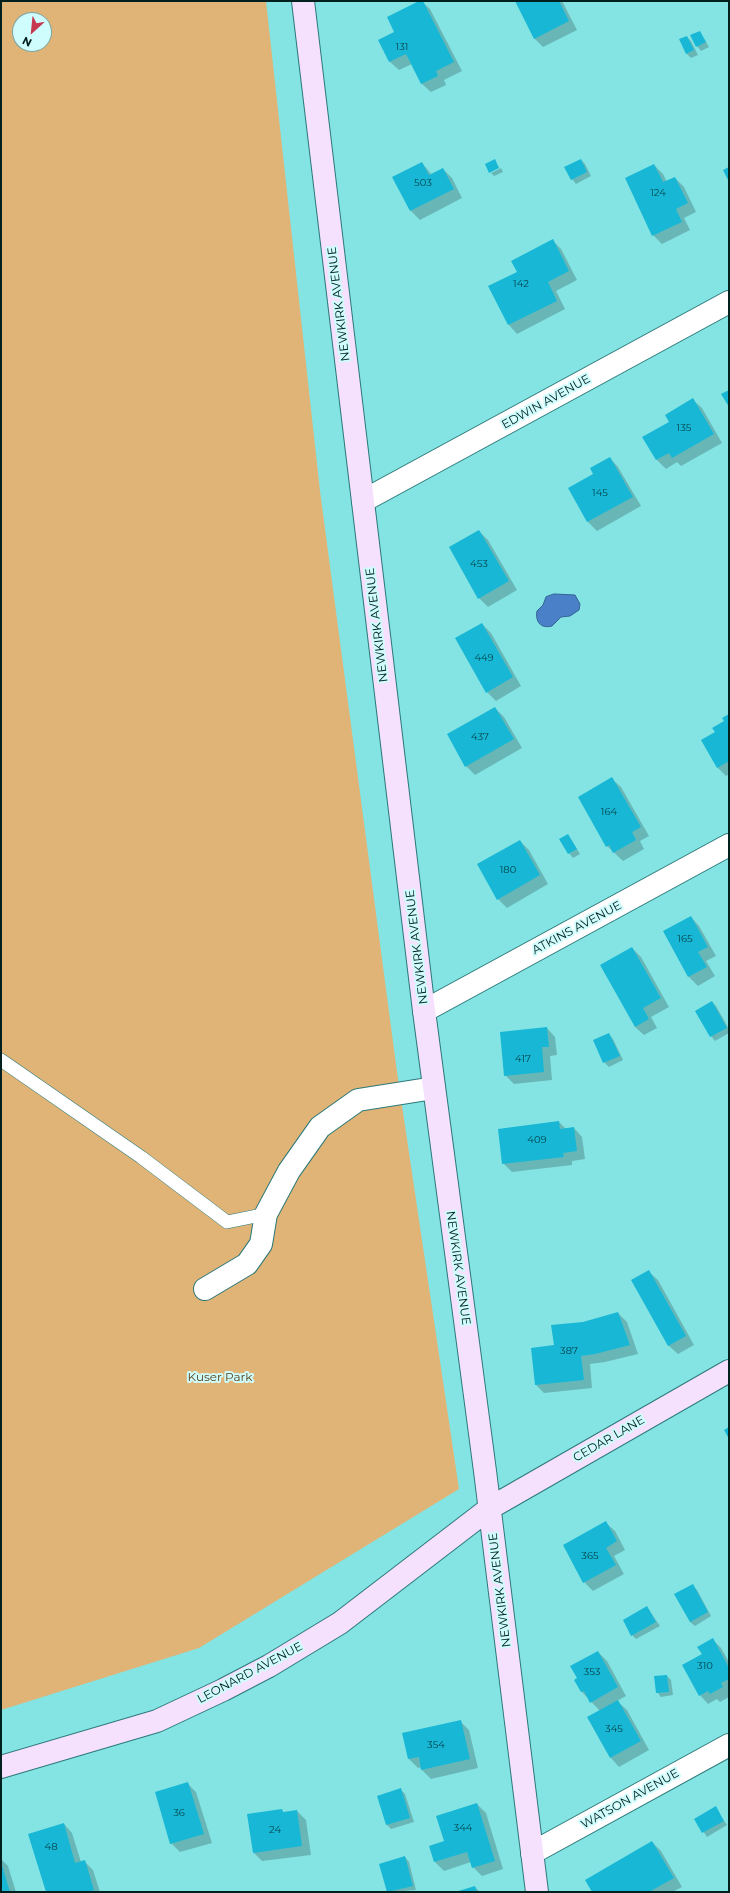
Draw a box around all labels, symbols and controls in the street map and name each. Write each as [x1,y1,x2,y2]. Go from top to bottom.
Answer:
north arrow [12,12,52,52]
text: N [20,34,34,50]
house number: 131 [396,41,408,53]
house number: 503 [414,177,432,189]
house number: 124 [650,187,666,199]
street label: NEWKIRK AVENUE [325,246,353,362]
house number: 142 [513,278,529,290]
street label: EDWIN AVENUE [499,372,593,432]
house number: 135 [677,422,691,434]
house number: 145 [592,487,608,499]
house number: 453 [470,558,488,570]
street label: NEWKIRK AVENUE [363,567,391,683]
house number: 449 [474,652,494,664]
house number: 437 [471,731,489,743]
house number: 164 [601,806,617,818]
house number: 180 [500,864,516,876]
street label: NEWKIRK AVENUE [403,889,431,1005]
street label: ATKINS AVENUE [530,898,624,958]
house number: 165 [677,933,693,945]
house number: 417 [515,1053,531,1065]
house number: 409 [527,1134,547,1146]
street label: NEWKIRK AVENUE [443,1210,473,1326]
house number: 387 [560,1345,578,1357]
park label: Kuser Park [188,1370,252,1384]
street label: CEDAR LANE [571,1413,647,1465]
street label: NEWKIRK AVENUE [486,1532,514,1648]
house number: 365 [581,1550,599,1562]
street label: LEONARD AVENUE [195,1639,305,1707]
house number: 310 [697,1660,713,1672]
house number: 353 [584,1666,600,1678]
house number: 345 [605,1723,623,1735]
house number: 354 [427,1739,445,1751]
street label: WATSON AVENUE [578,1766,682,1832]
house number: 36 [173,1807,185,1819]
house number: 344 [454,1822,472,1834]
house number: 24 [269,1824,281,1836]
house number: 48 [44,1841,58,1853]

